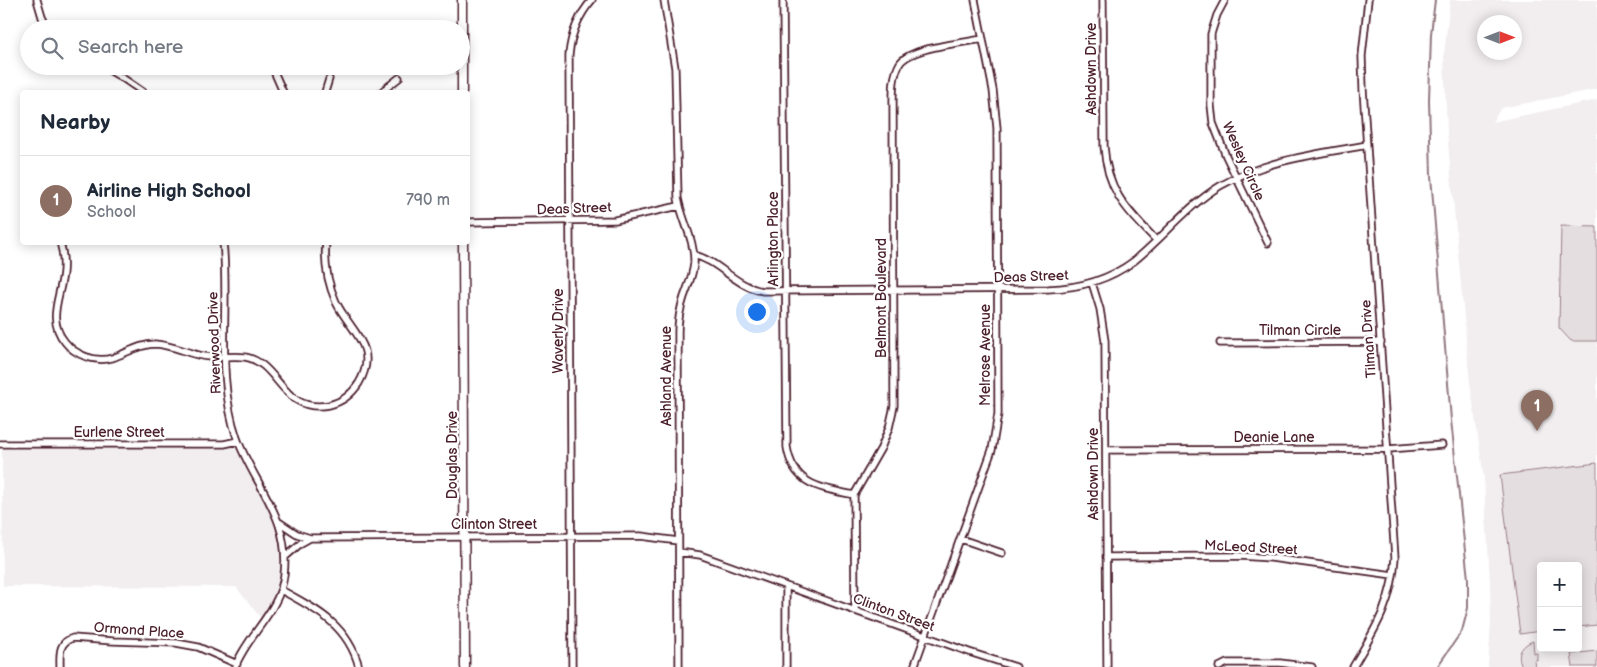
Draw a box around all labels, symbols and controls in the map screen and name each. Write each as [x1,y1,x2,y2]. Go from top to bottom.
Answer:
north arrow [1477,15,1522,60]
search box [20,20,470,75]
street label: Ashdown Drive [1083,23,1100,115]
icon: search [38,34,66,62]
text: Search here [78,36,183,59]
text: Nearby [40,110,110,135]
street label: Wesley Circle [1219,119,1268,203]
text: Airline High School [87,180,251,203]
text: 1 [53,191,59,210]
text: 790 m [406,191,450,210]
street label: Arlington Place [765,192,782,287]
street label: Deas Street [536,199,613,218]
text: School [87,203,136,222]
street label: Belmont Boulevard [873,238,890,358]
street label: Deas Street [993,267,1070,286]
street label: Waverly Drive [550,288,567,374]
street label: Riverwood Drive [204,291,225,395]
your location [744,299,770,325]
street label: Tilman Drive [1357,299,1380,379]
street label: Melrose Avenue [977,304,994,406]
street label: Tilman Circle [1259,322,1341,339]
street label: Ashland Avenue [658,326,675,426]
pin: 1 [1521,390,1553,431]
street label: Douglas Drive [444,411,461,499]
street label: Eurlene Street [73,424,165,441]
street label: Ashdown Drive [1085,428,1102,520]
street label: Deanie Lane [1233,429,1315,446]
street label: Clinton Street [451,516,538,533]
street label: McLeod Street [1204,537,1299,558]
map controls [1537,562,1582,652]
button: + [1537,562,1582,607]
street label: Clinton Street [851,590,938,635]
button: − [1537,607,1582,652]
street label: Ormond Place [93,619,185,642]

